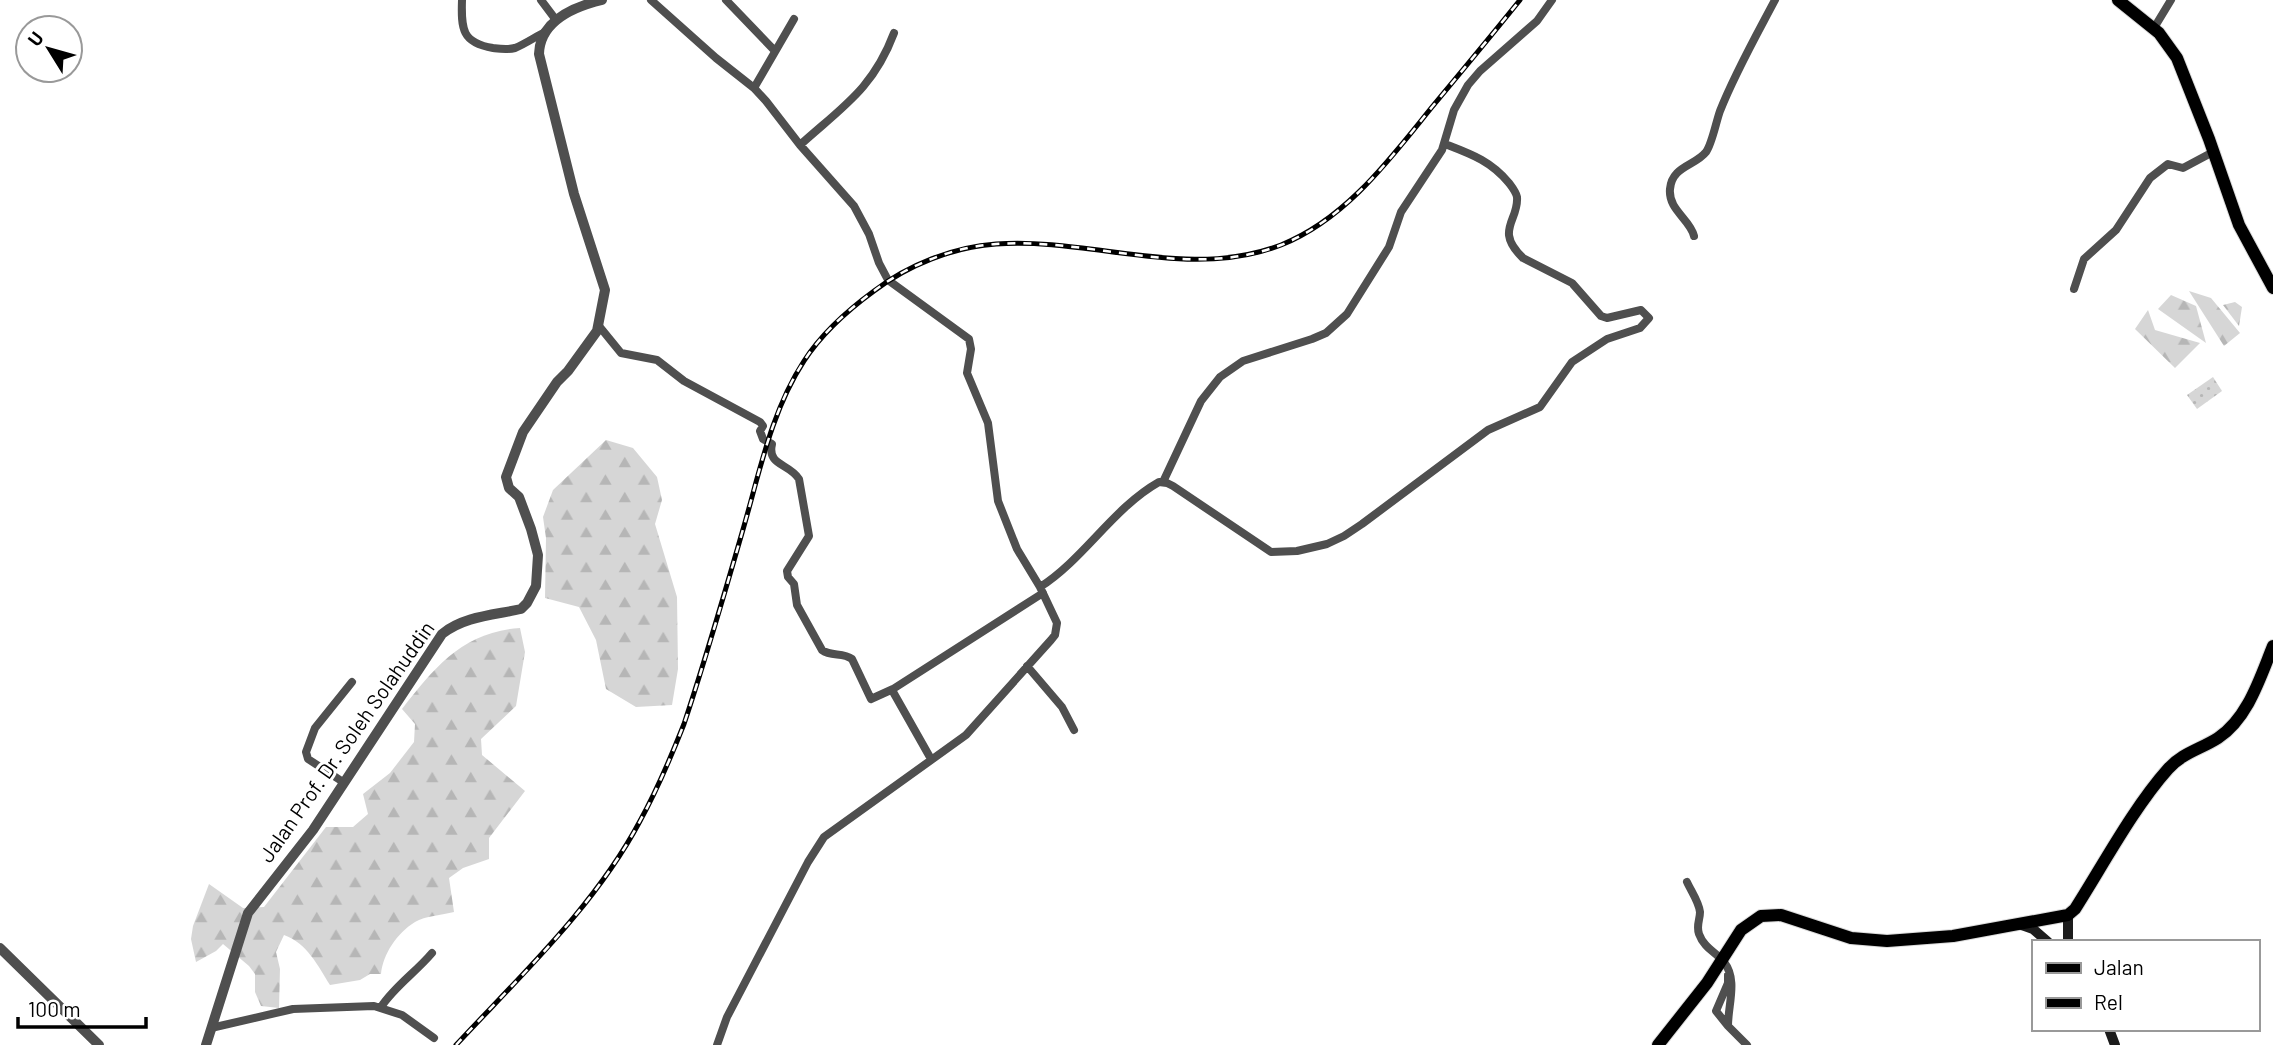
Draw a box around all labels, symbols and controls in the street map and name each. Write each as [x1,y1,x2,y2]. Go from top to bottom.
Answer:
north arrow [14,14,84,84]
text: U [22,27,48,50]
street label: Jalan Prof. Dr. Soleh Solahuddin [253,616,439,866]
legend [2032,940,2259,1031]
text: Jalan [2094,954,2144,979]
scale bar [18,986,145,1030]
text: Rel [2094,989,2123,1014]
text: 100 m [28,996,81,1021]

